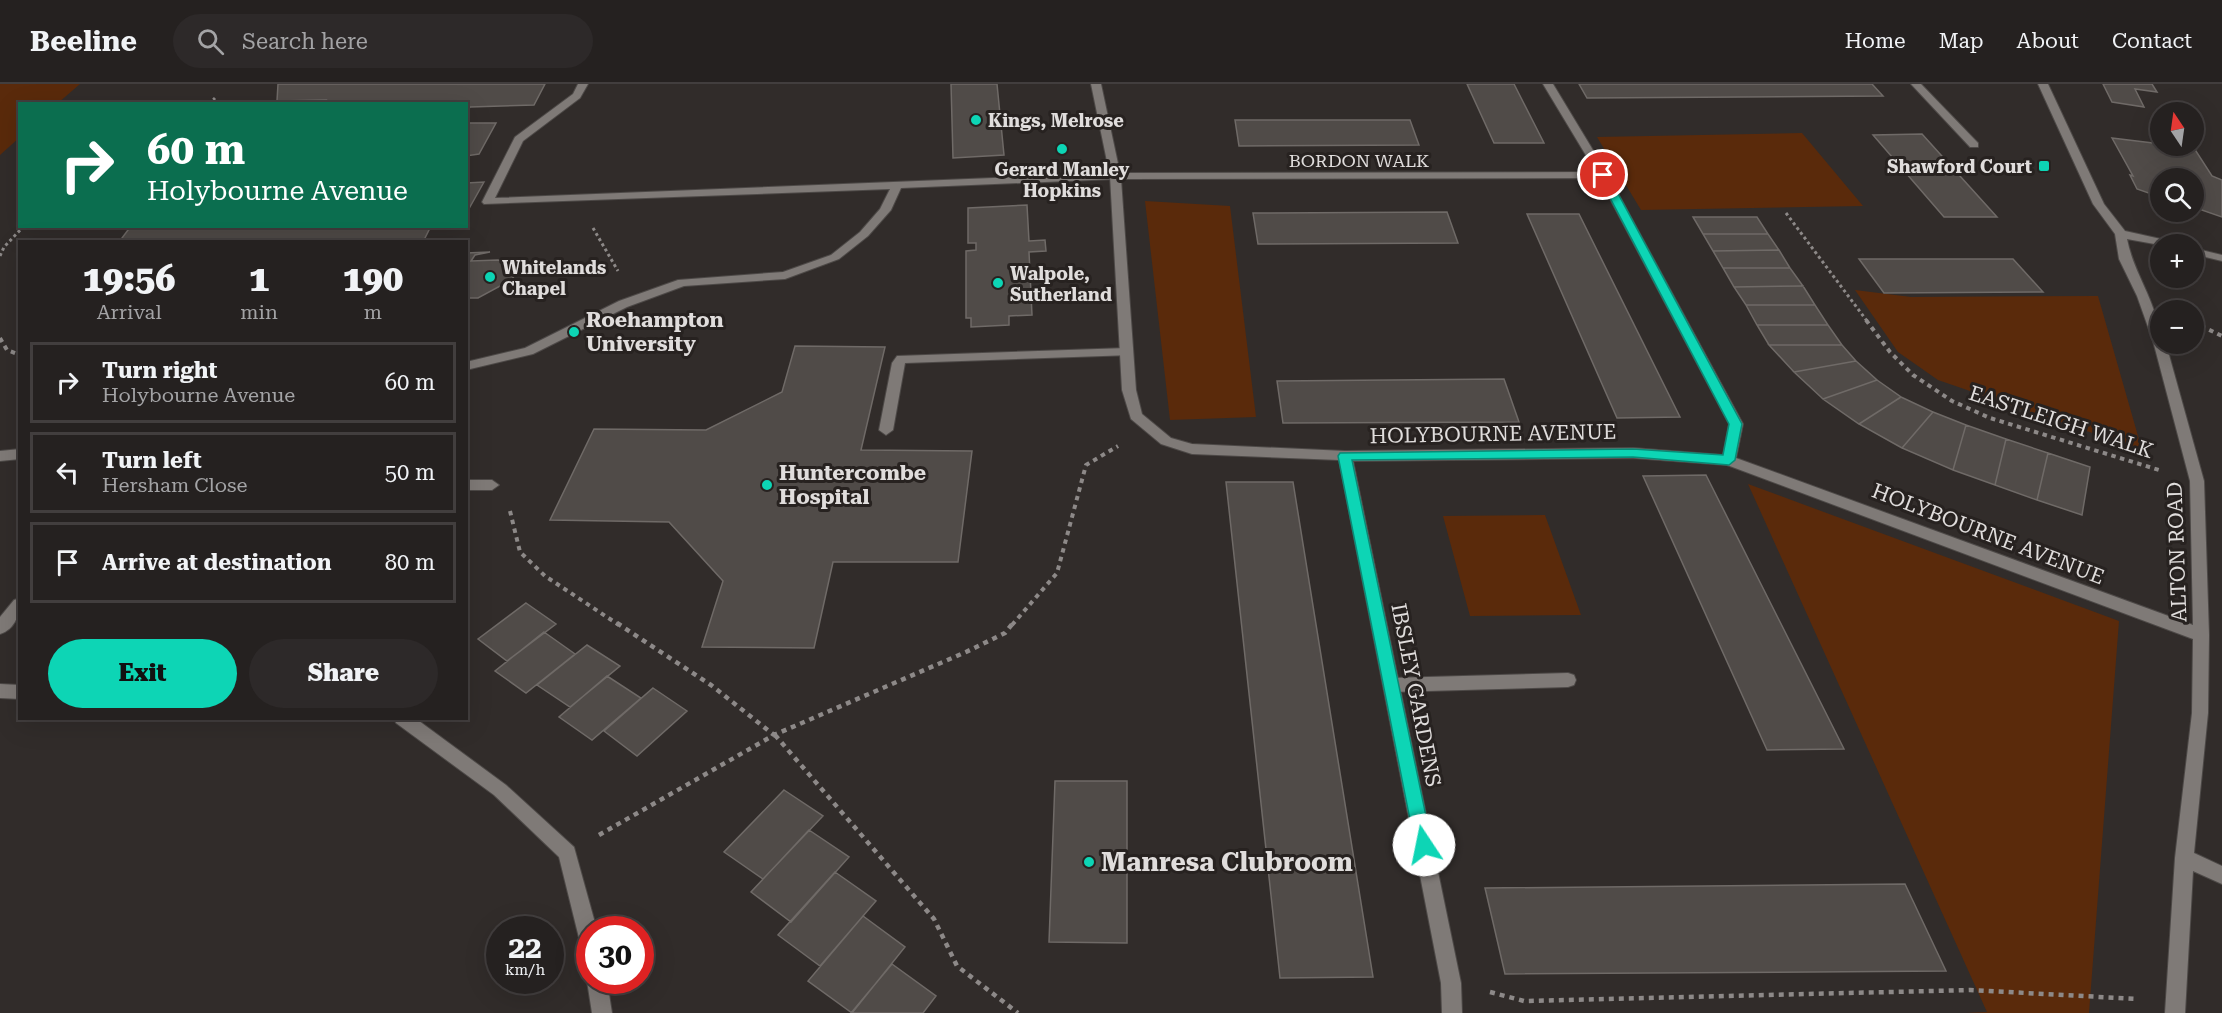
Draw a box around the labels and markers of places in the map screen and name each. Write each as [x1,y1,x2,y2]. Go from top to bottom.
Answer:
place label: Kings, Melrose [988,110,1124,131]
marker: Kings, Melrose [969,113,983,127]
marker: Gerard Manley Hopkins [1055,142,1069,156]
pin [1577,149,1628,200]
place label: Shawford Court [1887,156,2032,177]
place label: Gerard Manley Hopkins [995,159,1130,201]
marker: Shawford Court [2037,159,2051,173]
place label: Whitelands Chapel [502,257,606,299]
place label: Walpole, Sutherland [1010,263,1112,305]
marker: Whitelands Chapel [483,270,497,284]
marker: Walpole, Sutherland [991,276,1005,290]
place label: Roehampton University [586,308,724,356]
marker: Roehampton University [567,325,581,339]
place label: Huntercombe Hospital [779,461,926,509]
marker: Huntercombe Hospital [760,478,774,492]
place label: Manresa Clubroom [1101,847,1353,877]
marker: Manresa Clubroom [1082,855,1096,869]

